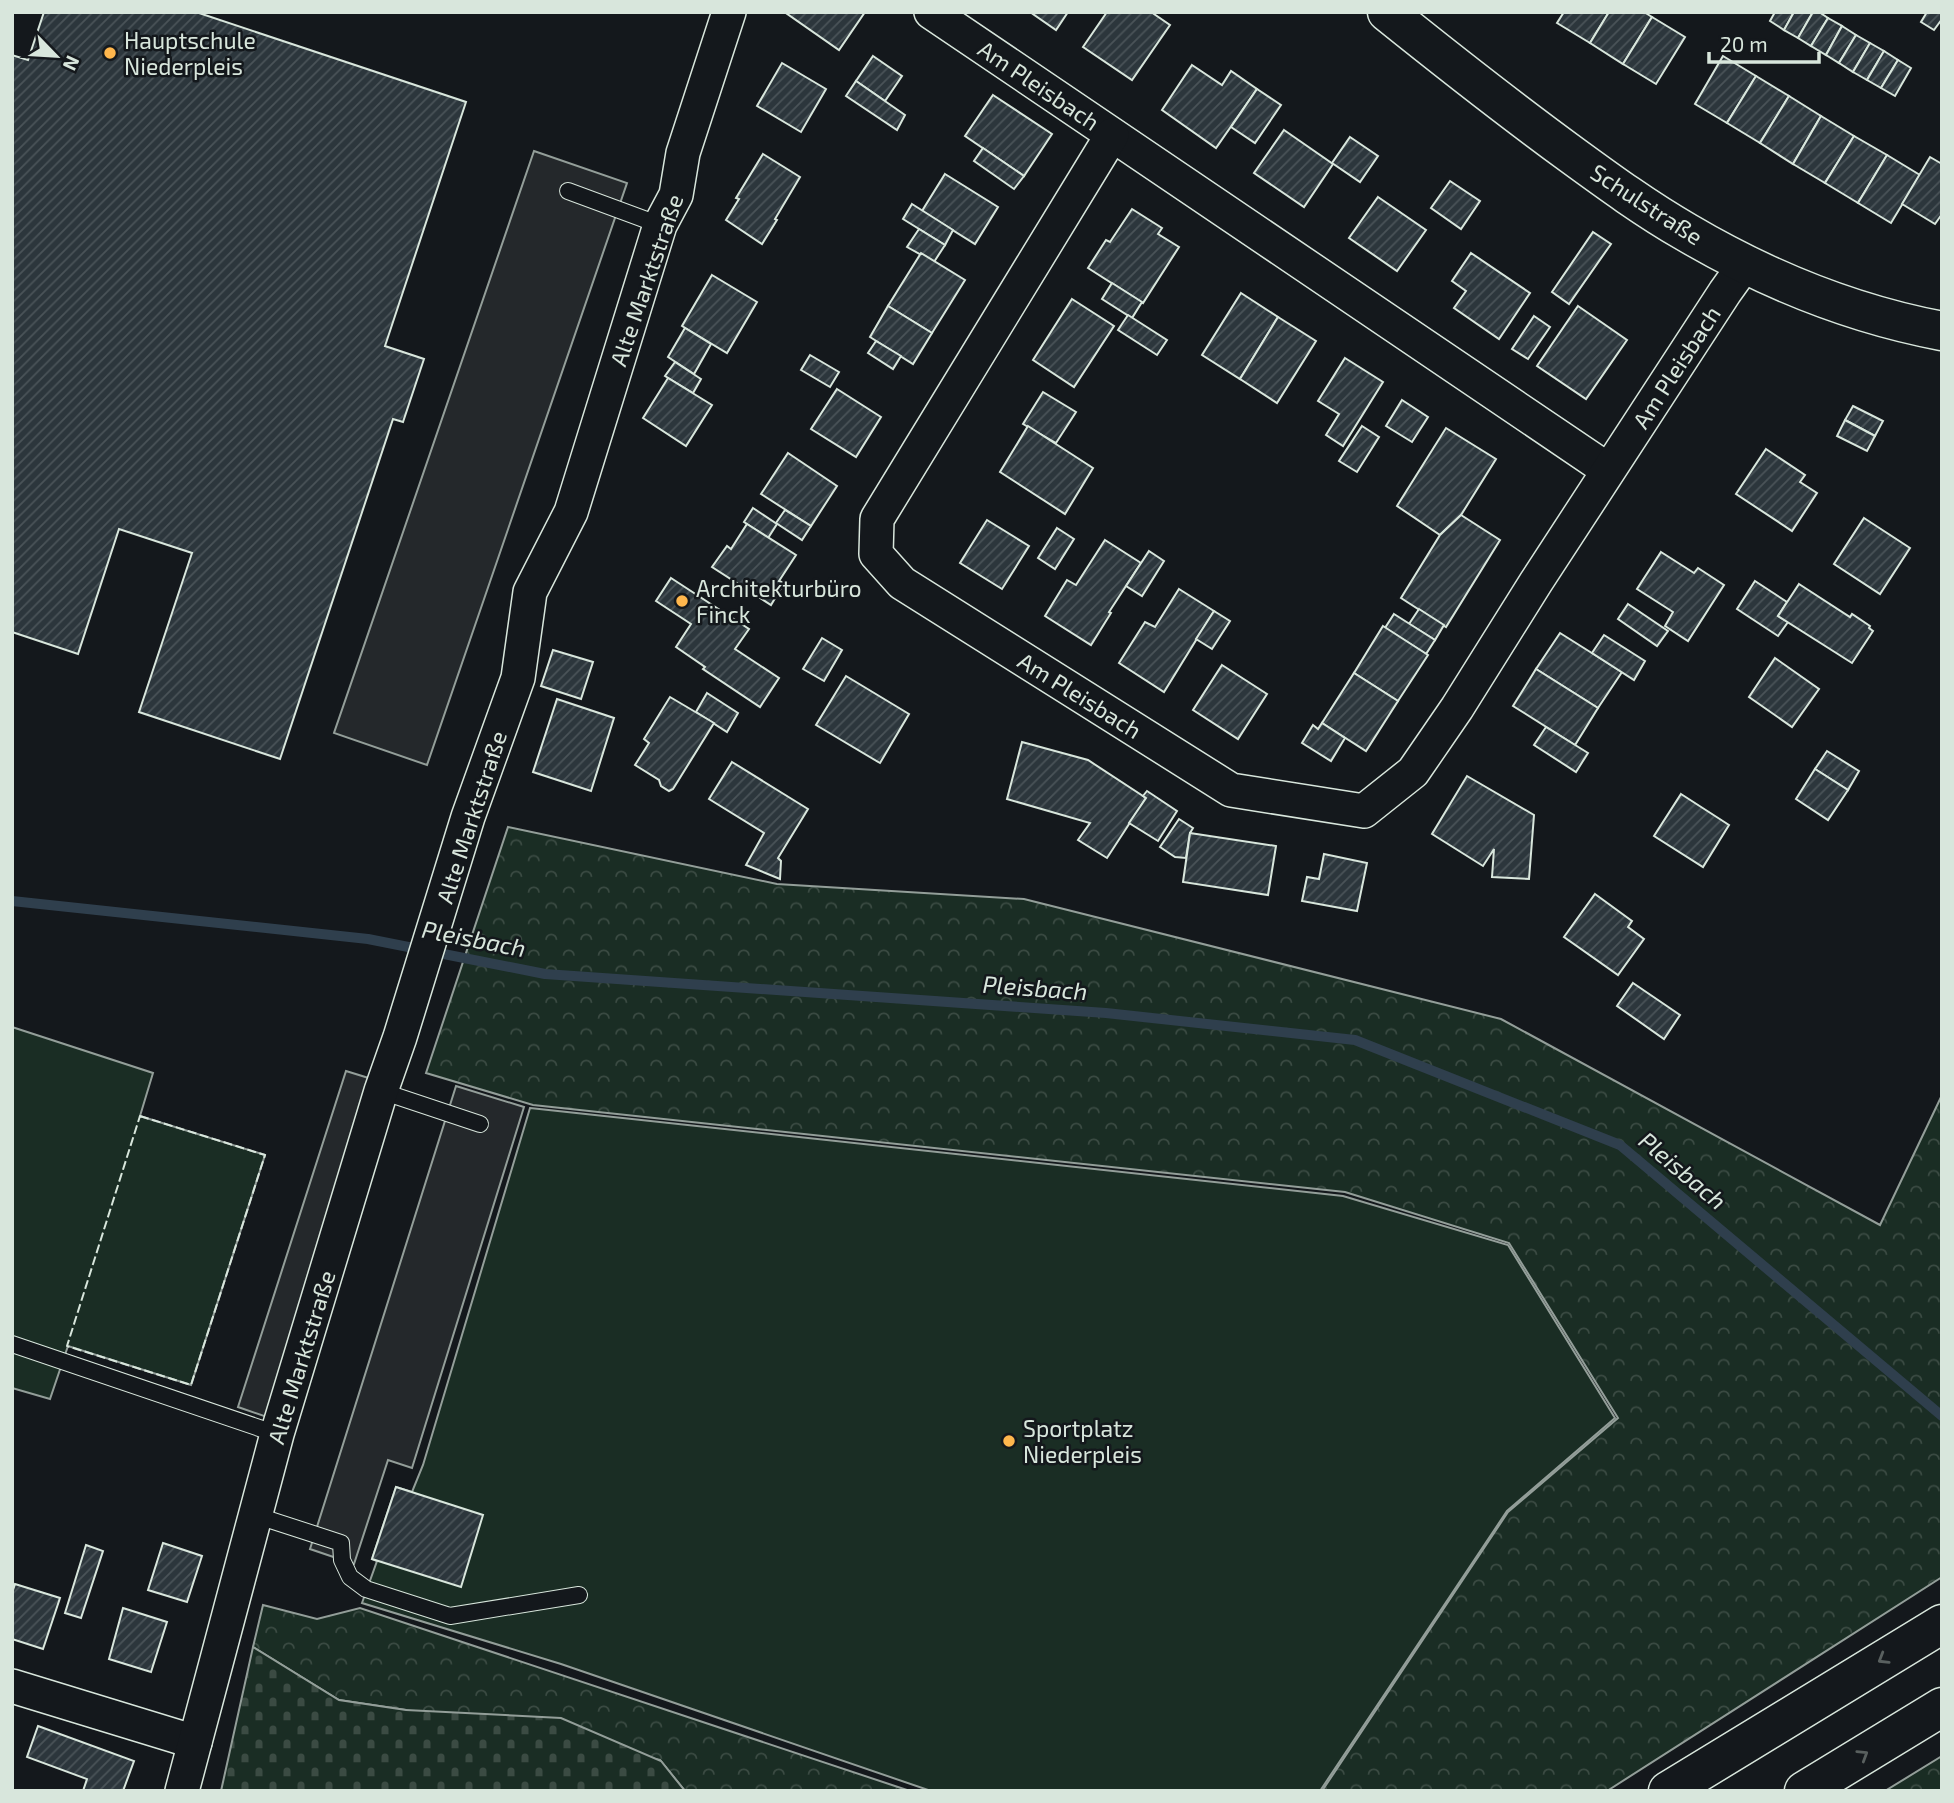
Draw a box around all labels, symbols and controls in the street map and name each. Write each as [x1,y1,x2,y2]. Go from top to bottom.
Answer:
north arrow [21,21,91,91]
scale bar [1709,21,1819,65]
place label: Hauptschule Niederpleis [124,26,256,80]
text: 20 m [1720,31,1768,56]
street label: Am Pleisbach [973,34,1105,136]
marker: Hauptschule Niederpleis [102,45,118,61]
text: N [59,52,85,74]
street label: Schulstraße [1586,157,1708,251]
street label: Alte Marktstraße [603,190,689,370]
street label: Am Pleisbach [1626,301,1726,433]
place label: Architekturbüro Finck [696,574,862,628]
marker: Architekturbüro Finck [674,593,690,609]
street label: Am Pleisbach [1013,646,1147,744]
street label: Alte Marktstraße [430,727,512,907]
water label: Pleisbach [420,914,528,962]
water label: Pleisbach [982,969,1088,1005]
water label: Pleisbach [1633,1125,1733,1215]
street label: Alte Marktstraße [261,1267,341,1447]
place label: Sportplatz Niederpleis [1023,1414,1142,1468]
marker: Sportplatz Niederpleis [1001,1433,1017,1449]
one-way arrow [1878,1651,1891,1664]
one-way arrow [1855,1750,1868,1763]

